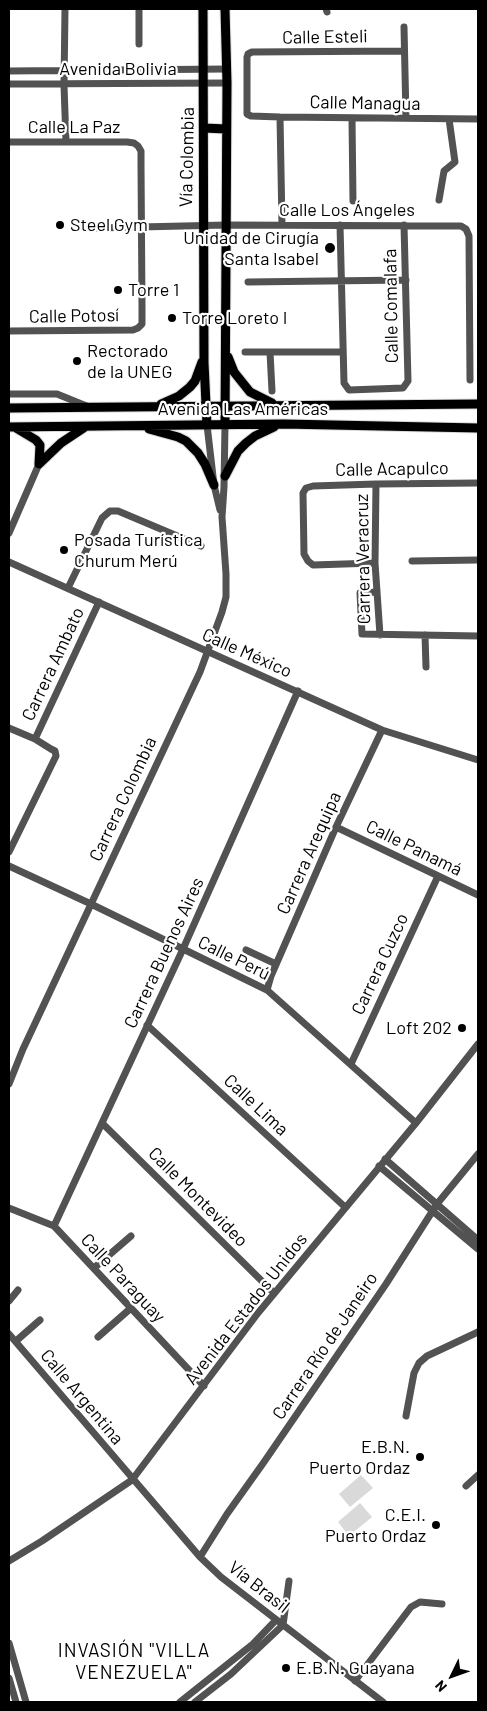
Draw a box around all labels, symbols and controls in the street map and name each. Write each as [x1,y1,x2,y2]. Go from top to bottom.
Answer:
street label: Calle Esteli [282,25,368,49]
street label: Avenida Bolivia [59,58,177,80]
street label: Calle Managua [309,91,421,115]
street label: Vía Colombia [175,107,199,207]
street label: Calle La Paz [28,116,120,138]
street label: Calle Los Ángeles [279,199,415,221]
place label: Steel Gym [70,214,148,236]
marker: Steel Gym [54,219,66,231]
place label: Unidad de Cirugía Santa Isabel [183,227,319,270]
marker: Unidad de Cirugía Santa Isabel [323,241,337,255]
street label: Calle Comalafa [379,248,403,364]
place label: Torre 1 [128,279,179,301]
marker: Torre 1 [112,284,124,296]
street label: Calle Potosí [29,304,119,328]
place label: Torre Loreto I [182,307,287,329]
marker: Torre Loreto I [166,312,178,324]
place label: Rectorado de la UNEG [87,340,172,382]
marker: Rectorado de la UNEG [71,355,83,367]
street label: Avenida Las Américas [158,398,328,420]
street label: Calle Acapulco [335,457,449,481]
street label: Carrera Veracruz [351,494,375,624]
place label: Posada Turística Churum Merú [74,529,202,572]
marker: Posada Turística Churum Merú [58,544,70,556]
street label: Carrera Ambato [17,604,89,724]
street label: Calle México [199,624,295,682]
street label: Carrera Colombia [85,733,161,865]
street label: Carrera Arequipa [272,788,346,918]
street label: Calle Panamá [362,815,466,881]
street label: Carrera Buenos Aires [120,874,208,1032]
street label: Carrera Cuzco [347,910,413,1018]
street label: Calle Perú [194,931,274,985]
place label: Loft 202 [386,1017,452,1039]
marker: Loft 202 [456,1022,468,1034]
street label: Calle Lima [219,1070,293,1140]
street label: Calle Montevideo [144,1143,252,1251]
street label: Calle Paraguay [76,1229,170,1327]
street label: Avenida Estados Unidos [180,1229,312,1389]
street label: Carrera Río de Janeiro [268,1268,382,1424]
street label: Calle Argentina [36,1345,128,1449]
place label: E.B.N. Puerto Ordaz [309,1436,410,1478]
marker: E.B.N. Puerto Ordaz [414,1451,426,1463]
place label: C.E.I. Puerto Ordaz [325,1504,426,1546]
marker: C.E.I. Puerto Ordaz [430,1519,442,1531]
street label: Vía Brasil [224,1556,294,1618]
district label: INVASIÓN "VILLA VENEZUELA" [56,1640,212,1684]
north arrow [427,1651,477,1701]
place label: E.B.N. Guayana [296,1657,415,1679]
marker: E.B.N. Guayana [280,1662,292,1674]
text: N [431,1677,450,1696]

